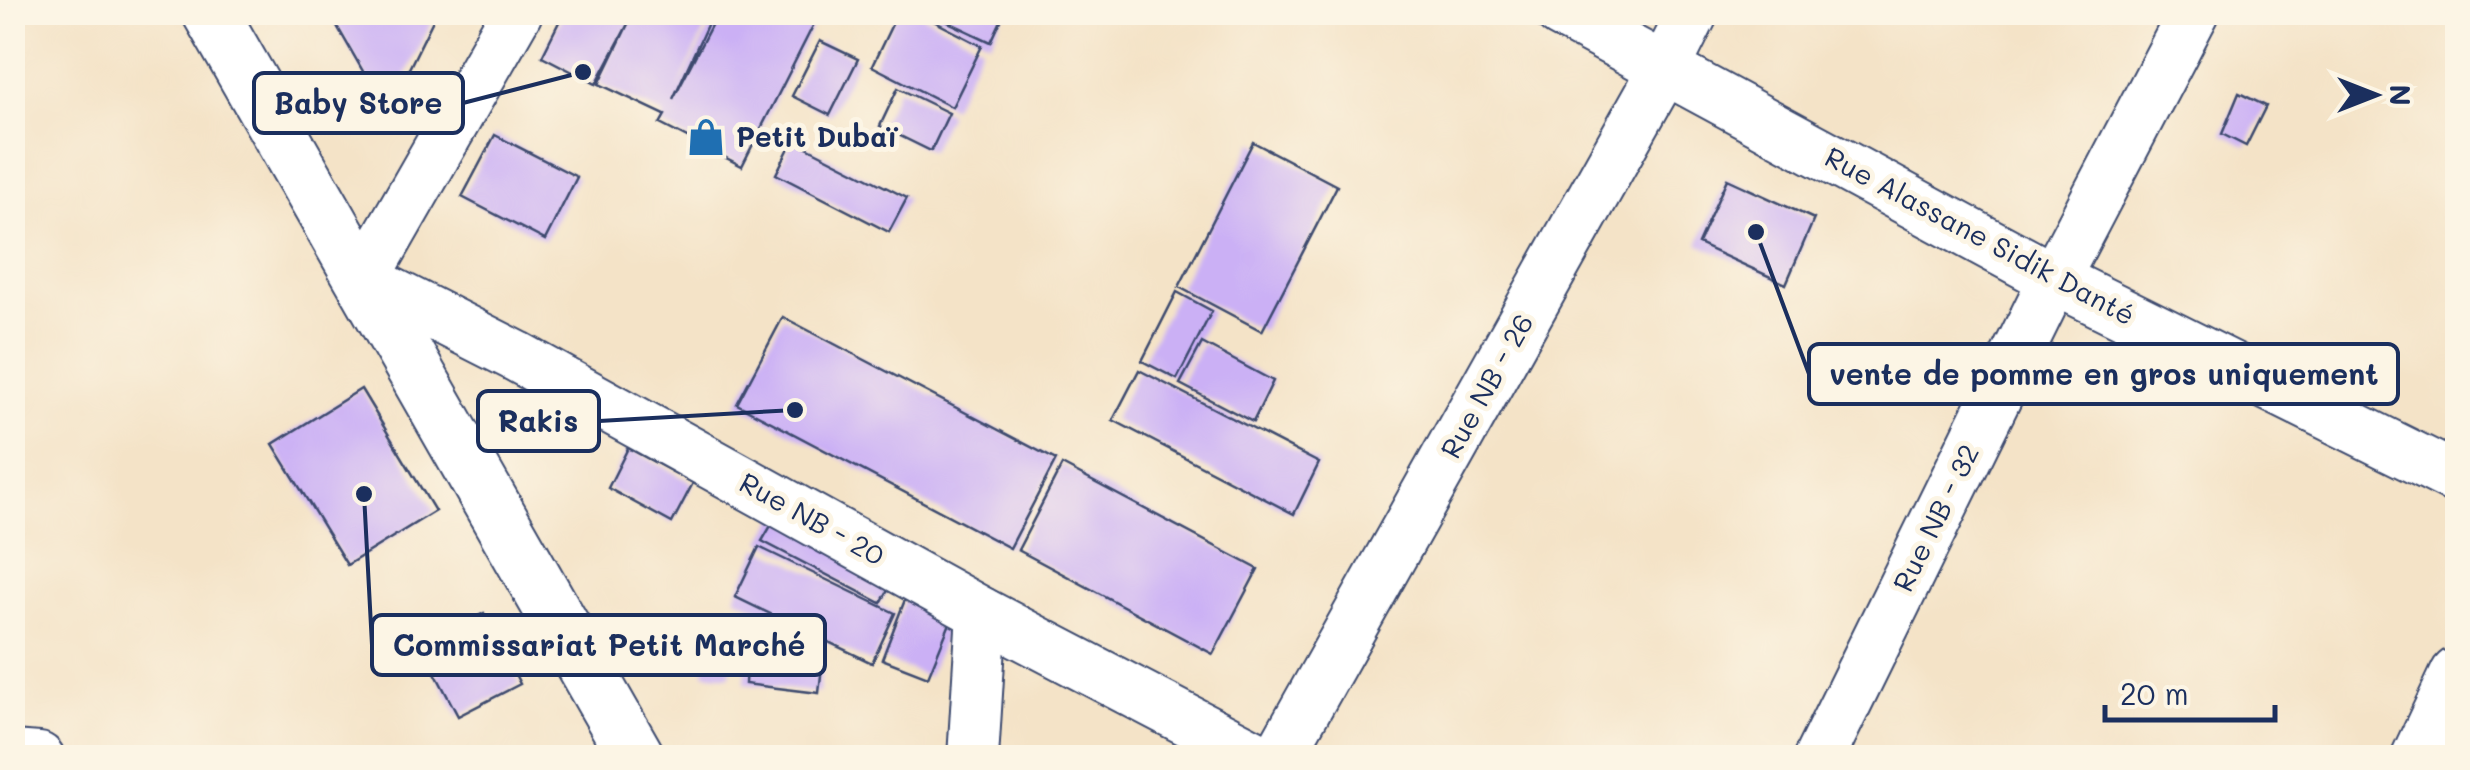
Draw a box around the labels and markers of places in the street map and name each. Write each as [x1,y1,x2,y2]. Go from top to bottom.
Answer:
callout: Baby Store [254,73,463,133]
shop icon: Petit Dubaï [685,116,727,158]
place label: Petit Dubaï [736,118,898,154]
callout: vente de pomme en gros uniquement [1809,344,2398,404]
callout: Rakis [478,391,599,451]
callout: Commissariat Petit Marché [372,615,825,675]

